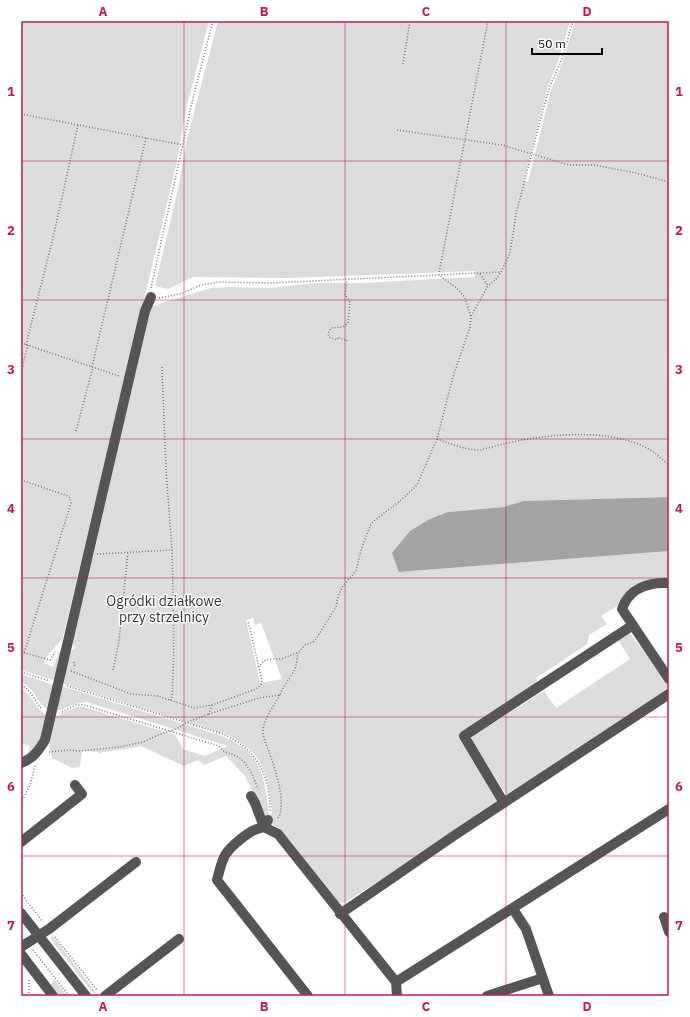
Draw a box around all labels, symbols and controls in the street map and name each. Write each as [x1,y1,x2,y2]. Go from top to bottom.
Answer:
text: A [99,3,108,20]
text: B [260,3,269,20]
text: C [422,3,431,20]
text: D [582,3,592,20]
scale bar [532,30,602,56]
text: 50 m [538,36,566,51]
text: 1 [7,83,15,100]
text: 1 [675,83,683,100]
text: 2 [7,222,15,239]
text: 2 [675,222,683,239]
text: 3 [7,361,15,378]
text: 3 [675,361,683,378]
text: 4 [7,500,15,517]
text: 4 [675,500,683,517]
park label: Ogródki działkowe przy strzelnicy [106,592,222,626]
text: 5 [7,639,15,656]
text: 5 [675,639,683,656]
text: 6 [7,778,15,795]
text: 6 [675,778,683,795]
text: 7 [7,917,15,934]
text: 7 [675,917,683,934]
text: A [99,998,108,1015]
text: B [260,998,269,1015]
text: C [422,998,431,1015]
text: D [582,998,592,1015]

